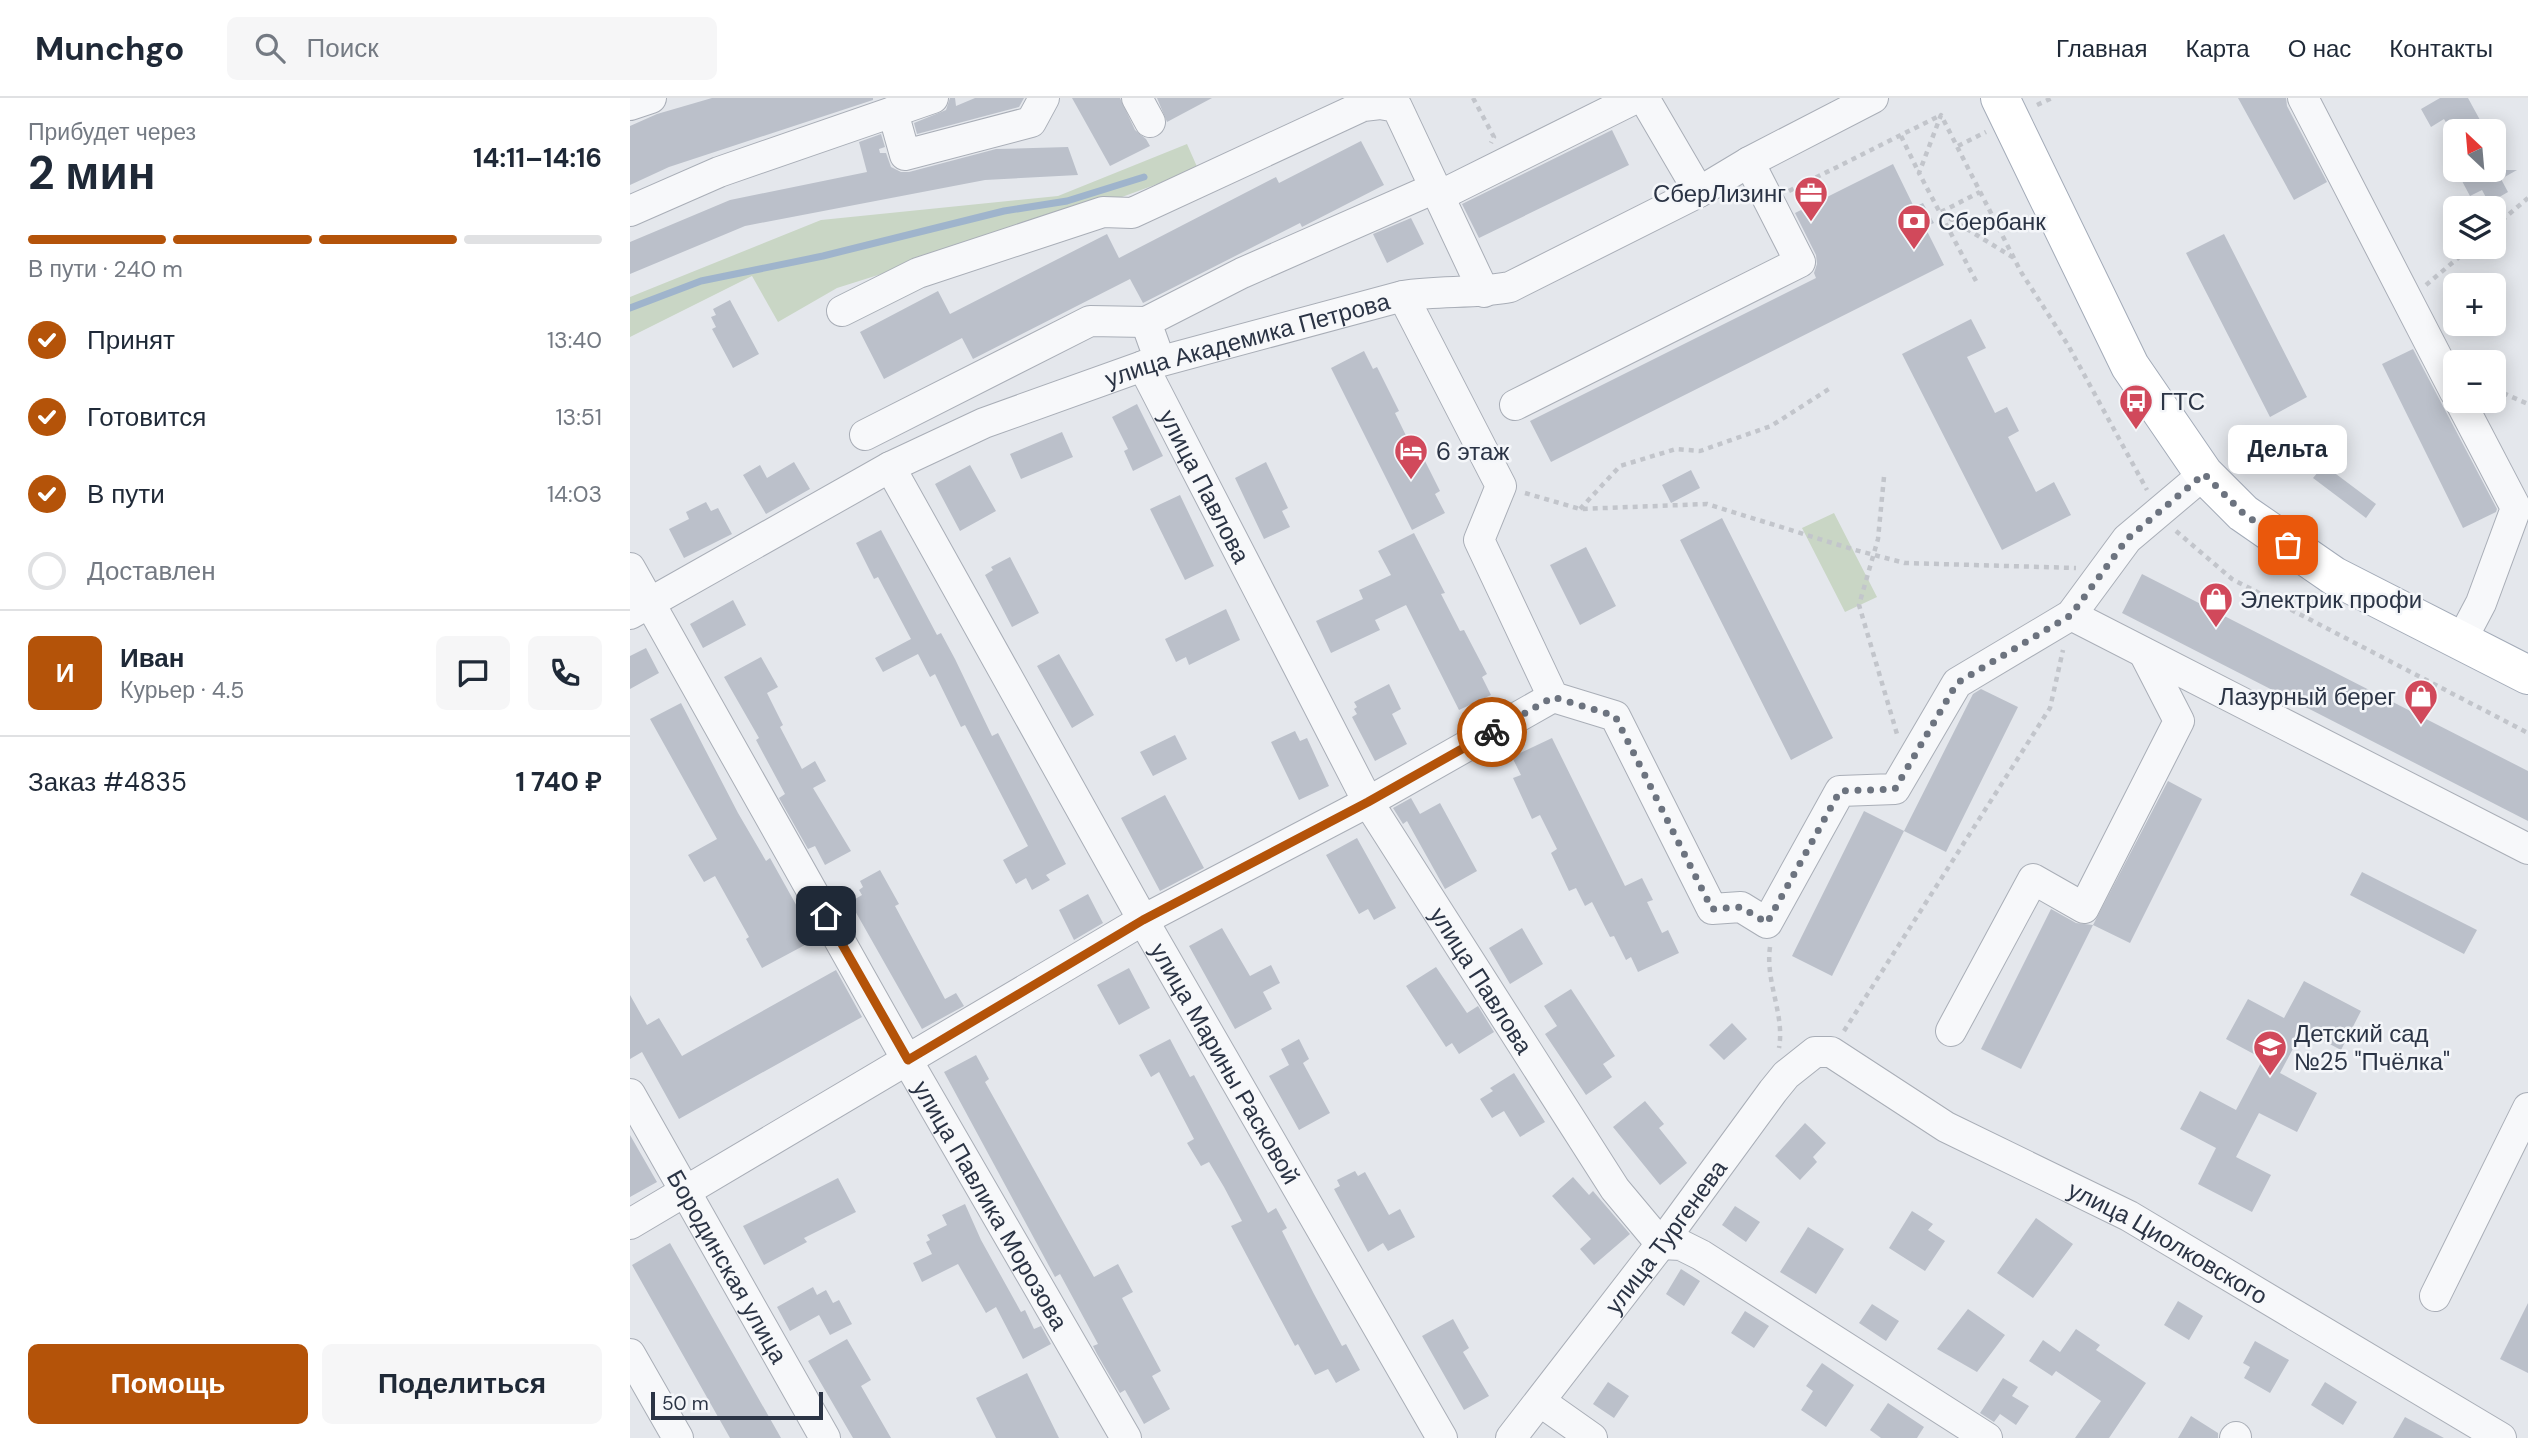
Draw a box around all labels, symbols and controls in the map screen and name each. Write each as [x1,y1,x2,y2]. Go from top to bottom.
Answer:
search box [227,17,717,80]
text: Munchgo [35,27,185,70]
icon: search [251,29,289,67]
text: Поиск [307,31,379,65]
text: Главная [2056,33,2147,64]
text: Карта [2185,33,2250,64]
text: О нас [2288,33,2351,64]
text: Контакты [2389,33,2493,64]
text: Прибудет через [28,117,196,147]
north arrow [2443,119,2506,182]
map controls [2443,119,2506,413]
text: 14:11–14:16 [473,141,602,175]
text: 2 мин [28,143,155,203]
office icon: СберЛизинг [1792,174,1830,223]
place label: СберЛизинг [1653,178,1786,209]
button: layers [2443,196,2506,259]
bank icon: Сбербанк [1895,202,1933,251]
place label: Сбербанк [1938,206,2046,237]
text: В пути · 240 m [28,254,183,284]
button: + [2443,273,2506,336]
street label: улица Академика Петрова [1101,285,1394,394]
icon: check [28,321,66,359]
text: Принят [87,323,175,357]
text: 13:40 [547,325,602,355]
button: − [2443,350,2506,413]
bus stop icon: ГТС [2117,382,2155,431]
place label: ГТС [2160,386,2205,417]
icon: check [28,398,66,436]
text: Готовится [87,400,206,434]
text: 13:51 [555,402,602,432]
street label: улица Павлова [1152,404,1258,569]
callout: Дельта [2228,426,2348,475]
hotel icon: 6 этаж [1392,432,1430,481]
text: Дельта [2247,434,2328,464]
place label: 6 этаж [1436,436,1509,467]
icon: check [28,475,66,513]
text: В пути [87,477,165,511]
text: 14:03 [547,479,602,509]
pin [2258,515,2318,575]
icon: bag [2269,526,2307,564]
text: Доставлен [87,554,216,588]
shop icon: Электрик профи [2197,580,2235,629]
place label: Электрик профи [2240,584,2422,615]
button: chat [436,636,510,710]
button: phone [528,636,602,710]
text: Иван [120,641,185,675]
text: И [56,656,74,690]
text: Курьер · 4.5 [120,675,244,705]
shop icon: Лазурный берег [2402,677,2440,726]
place label: Лазурный берег [2219,681,2396,712]
courier [1457,697,1527,767]
icon: bike [1473,713,1511,751]
text: Заказ #4835 [28,765,187,799]
text: 1 740 ₽ [516,765,602,799]
pin [796,886,856,946]
icon: home [807,897,845,935]
street label: улица Павлова [1423,901,1541,1060]
street label: улица Марины Расковой [1144,937,1307,1189]
place label: Детский сад №25 "Пчёлка" [2294,1018,2450,1077]
school or university icon: Детский сад №25 "Пчёлка" [2251,1028,2289,1077]
street label: улица Павлика Морозова [906,1074,1076,1336]
street label: улица Тургенева [1598,1153,1734,1320]
street label: Бородинская улица [660,1164,795,1369]
street label: улица Циолковского [2063,1173,2274,1311]
button: Помощь [28,1344,308,1424]
button: Поделиться [322,1344,602,1424]
scale bar [651,1389,822,1421]
text: 50 m [662,1391,709,1416]

